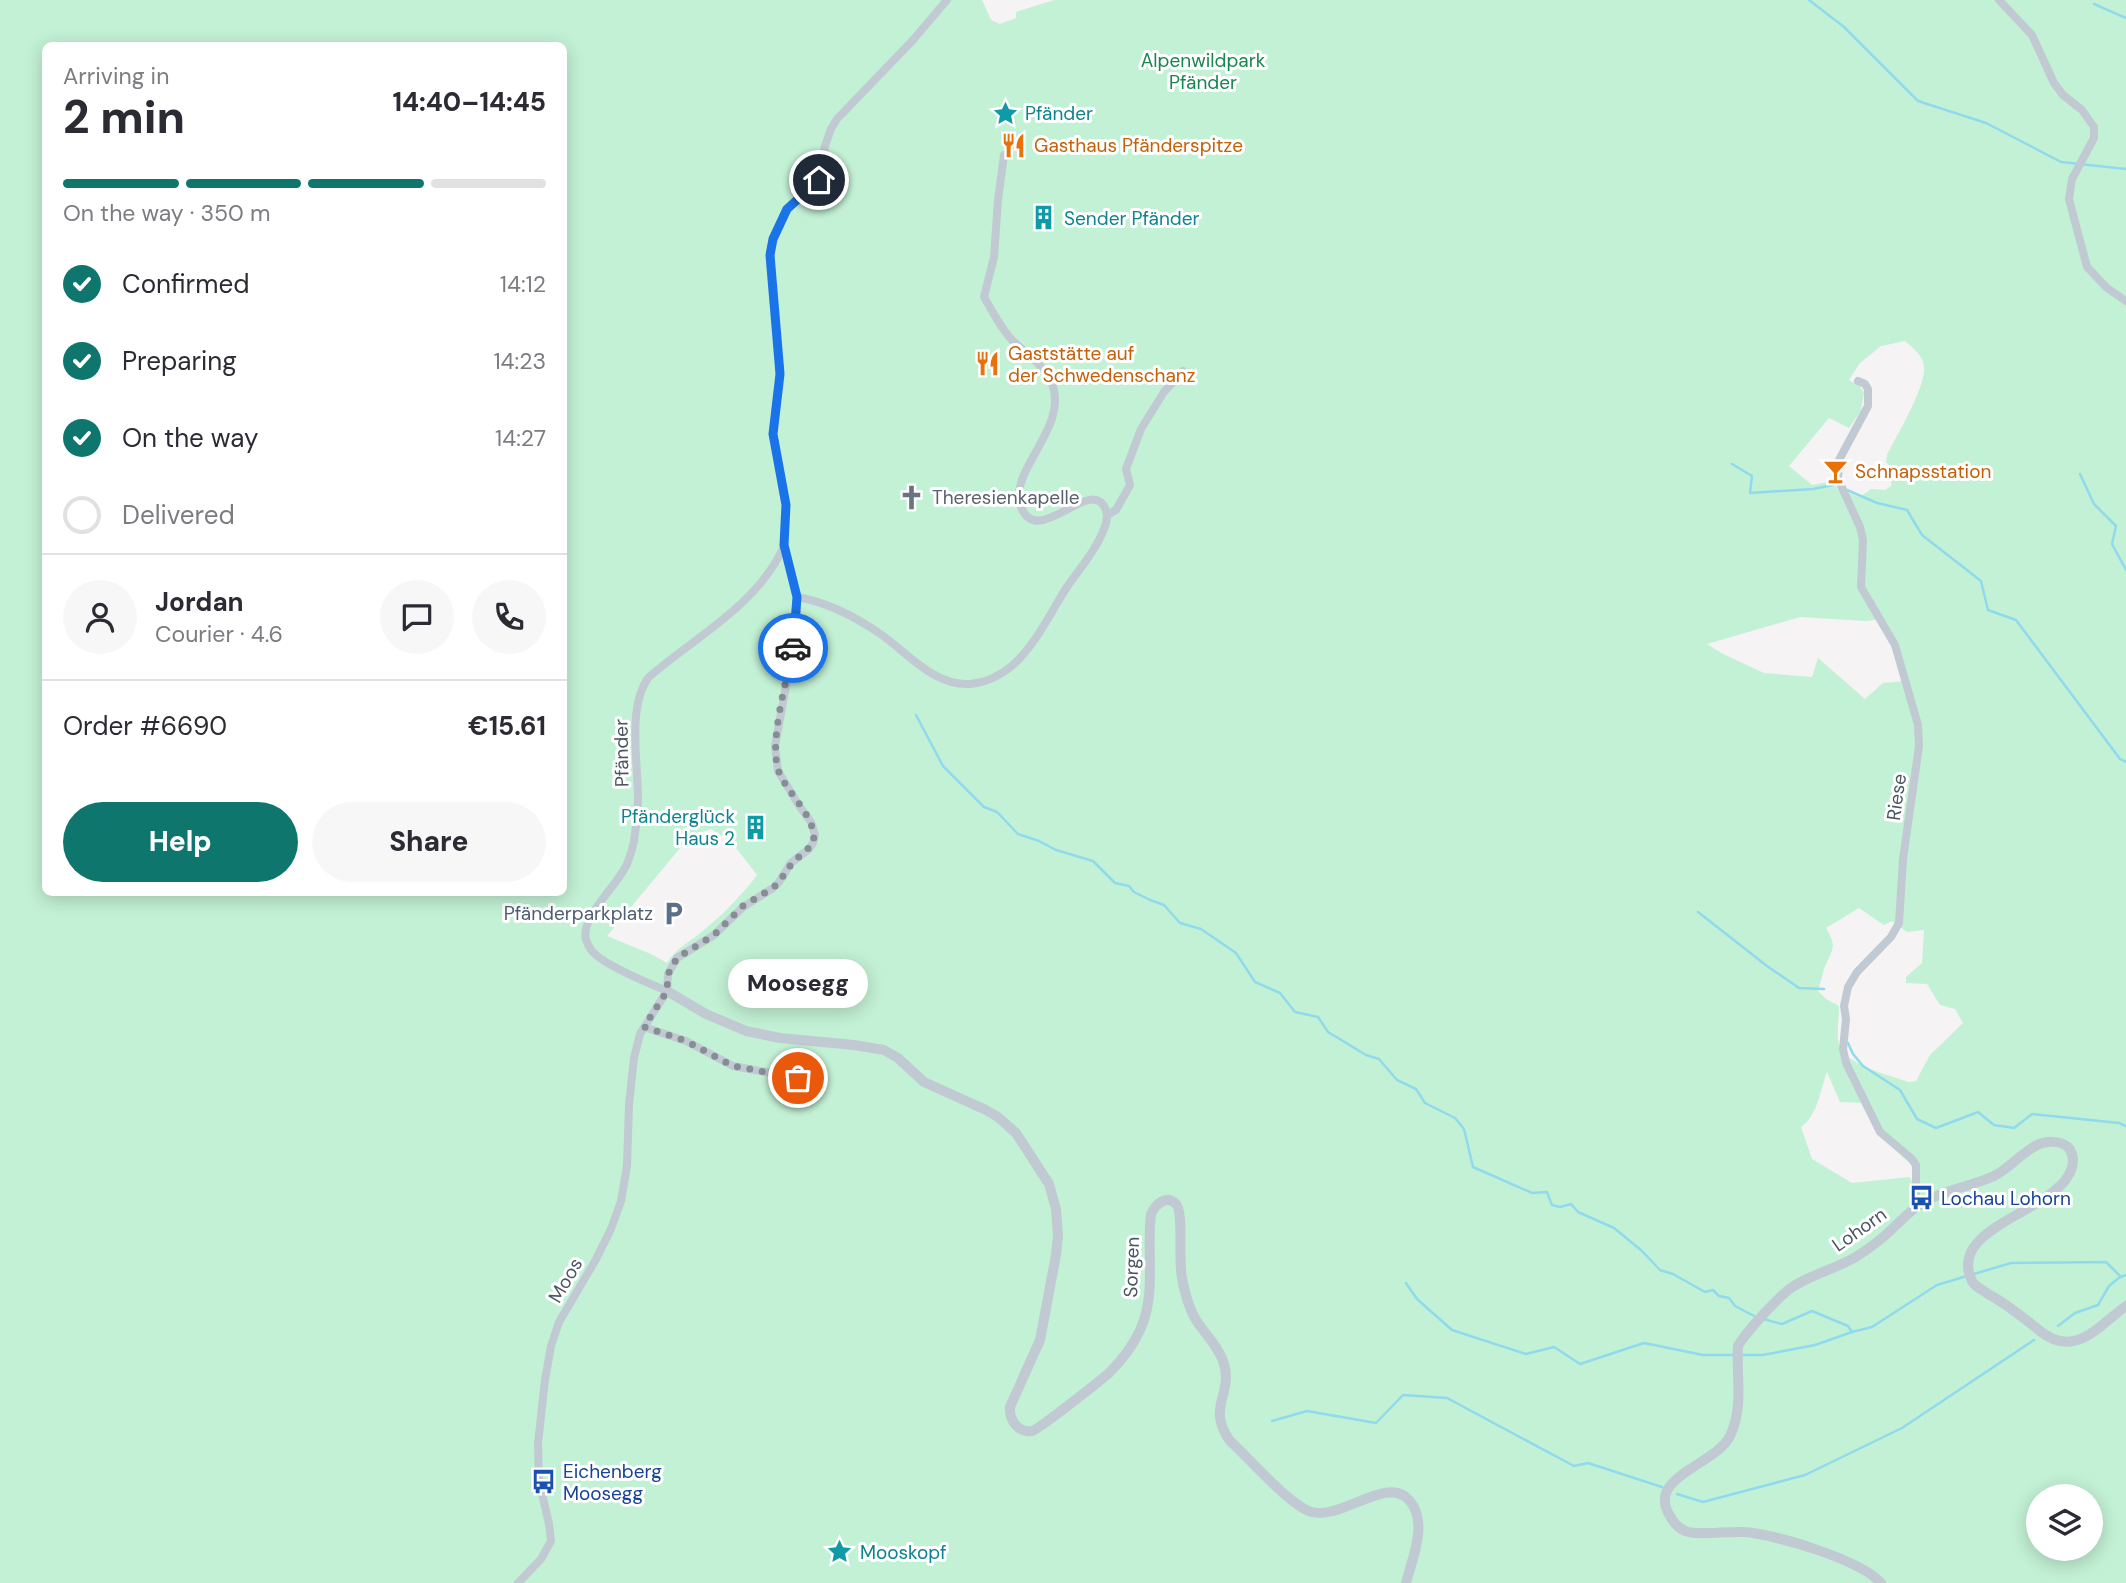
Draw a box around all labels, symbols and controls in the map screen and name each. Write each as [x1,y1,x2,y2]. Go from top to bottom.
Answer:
park label: Alpenwildpark Pfänder [1141,48,1266,95]
text: Arriving in [63,61,169,91]
text: 14:40–14:45 [392,85,546,119]
text: 2 min [63,87,185,147]
place icon: Pfänder [991,99,1019,127]
place label: Pfänder [1025,101,1093,126]
restaurant icon: Gasthaus Pfänderspitze [1000,131,1028,159]
place label: Gasthaus Pfänderspitze [1034,133,1243,158]
pin [789,150,849,210]
icon: home [800,161,838,199]
text: On the way · 350 m [63,198,270,228]
building icon: Sender Pfänder [1030,204,1058,232]
place label: Sender Pfänder [1064,206,1200,231]
icon: check [63,265,101,303]
text: Confirmed [122,267,249,301]
text: 14:12 [500,269,546,299]
place label: Gaststätte auf der Schwedenschanz [1008,341,1195,388]
icon: check [63,342,101,380]
text: Preparing [122,344,237,378]
text: 14:23 [493,346,546,376]
restaurant icon: Gaststätte auf der Schwedenschanz [974,350,1002,378]
icon: check [63,419,101,457]
text: On the way [122,421,258,455]
text: 14:27 [495,423,546,453]
bar icon: Schnapsstation [1821,457,1849,485]
place label: Schnapsstation [1855,459,1991,484]
church icon: Theresienkapelle [898,483,926,511]
place label: Theresienkapelle [932,485,1079,510]
text: Delivered [122,498,235,532]
button: person [63,580,137,654]
button: chat [380,580,454,654]
button: phone [472,580,546,654]
text: Jordan [155,585,244,619]
courier [758,613,828,683]
text: Courier · 4.6 [155,619,283,649]
icon: car [774,629,812,667]
text: Order #6690 [63,709,227,743]
text: €15.61 [468,709,546,743]
street label: Pfänder [608,719,635,787]
street label: Riese [1881,772,1912,822]
button: Help [63,802,298,882]
button: Share [312,802,546,882]
place label: Pfänderglück Haus 2 [621,804,735,851]
building icon: Pfänderglück Haus 2 [741,813,769,841]
parking icon: Pfänderparkplatz [659,899,687,927]
place label: Pfänderparkplatz [504,901,653,926]
callout: Moosegg [728,959,868,1008]
text: Moosegg [747,968,849,998]
pin [768,1048,828,1108]
icon: bag [779,1059,817,1097]
bus stop icon: Lochau Lohorn [1907,1184,1935,1212]
place label: Lochau Lohorn [1941,1186,2071,1211]
street label: Lohorn [1827,1202,1891,1257]
street label: Sorgen [1118,1236,1145,1298]
street label: Moos [543,1253,588,1307]
place label: Eichenberg Moosegg [563,1459,662,1506]
bus stop icon: Eichenberg Moosegg [529,1468,557,1496]
map controls [2026,1484,2103,1561]
button: layers [2026,1484,2103,1561]
place icon: Mooskopf [826,1538,854,1566]
place label: Mooskopf [860,1540,947,1565]

